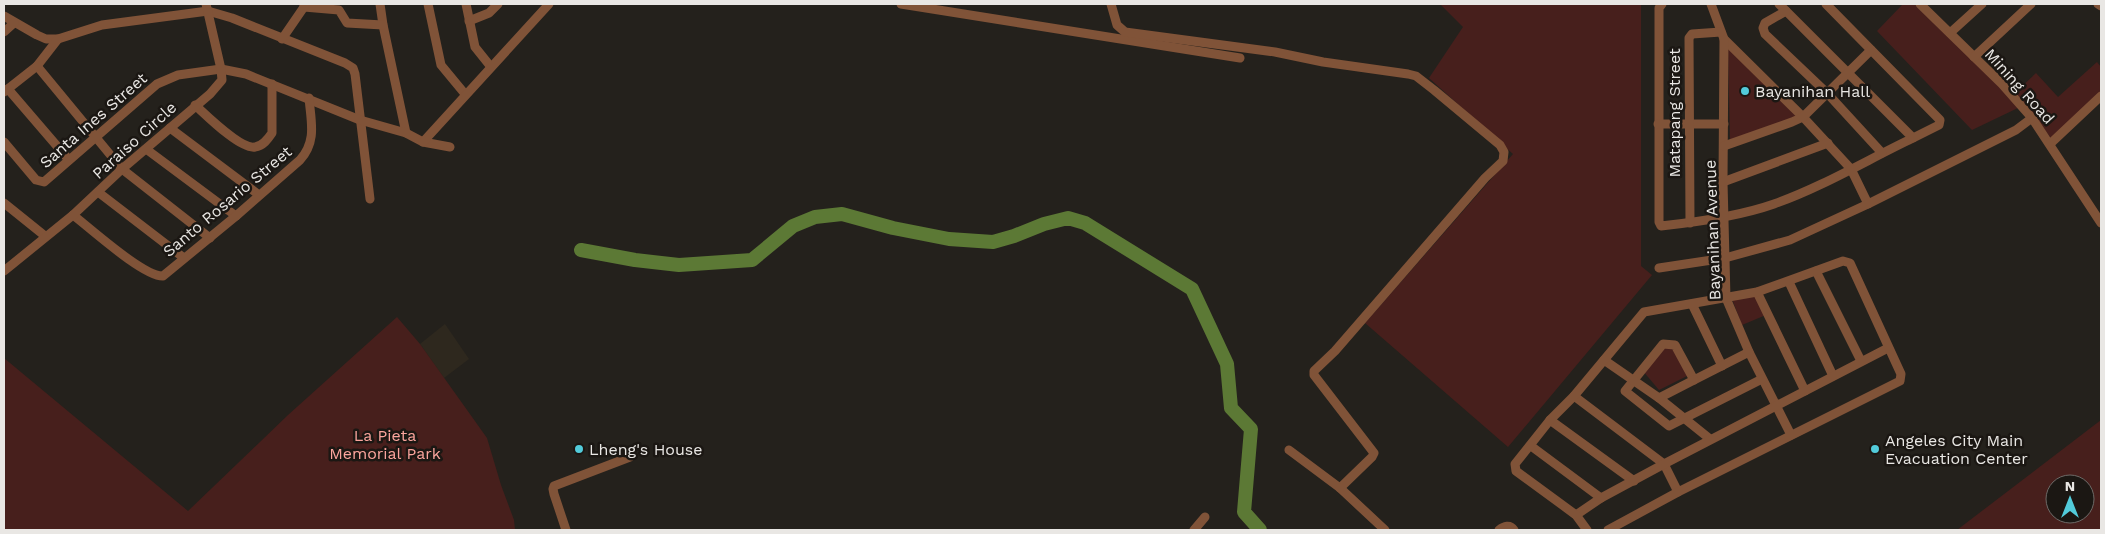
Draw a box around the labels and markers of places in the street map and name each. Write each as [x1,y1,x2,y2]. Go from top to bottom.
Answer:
place label: Bayanihan Hall [1755,82,1870,101]
marker: Bayanihan Hall [1739,85,1751,97]
place label: Angeles City Main Evacuation Center [1885,431,2028,468]
place label: Lheng's House [589,440,702,459]
marker: Lheng's House [573,443,585,455]
marker: Angeles City Main Evacuation Center [1869,443,1881,455]

